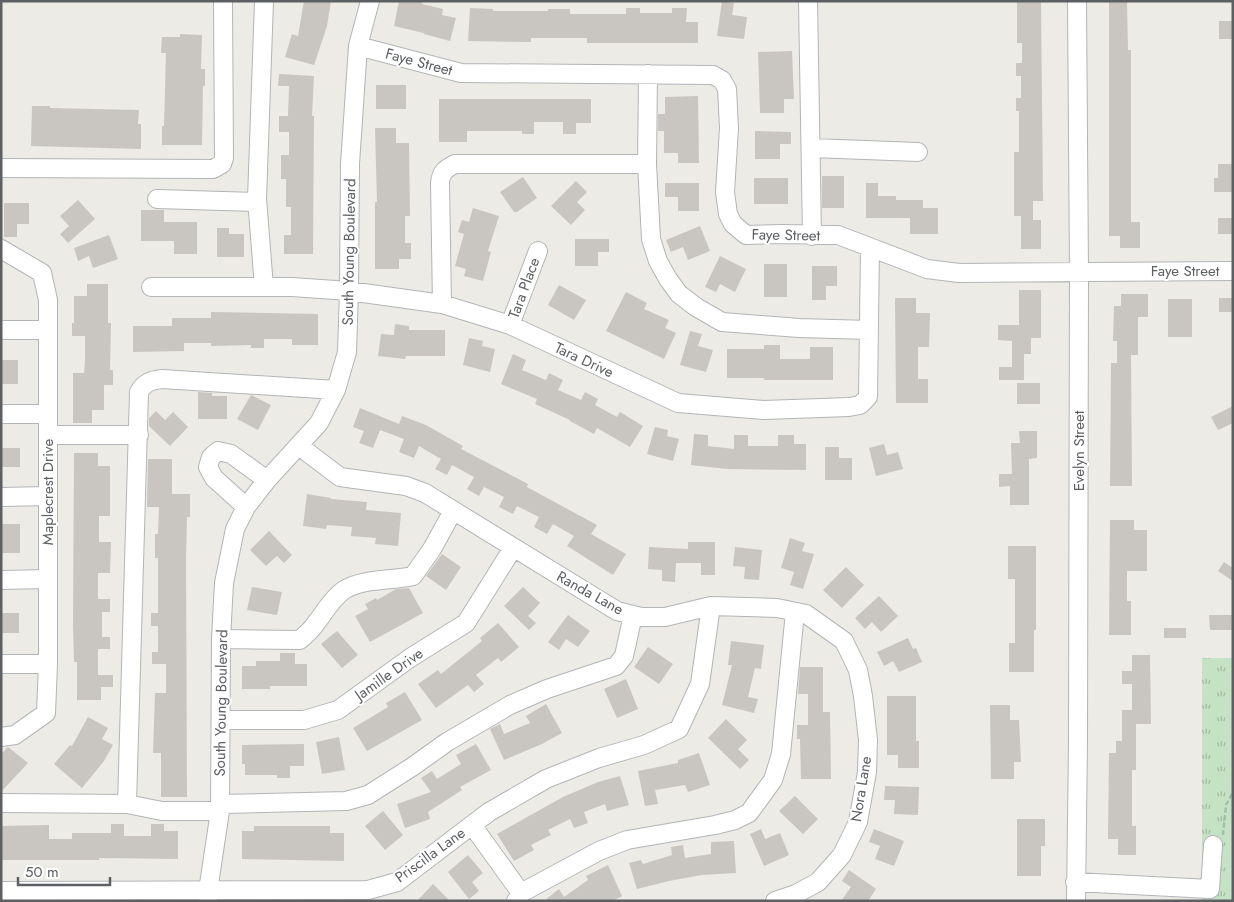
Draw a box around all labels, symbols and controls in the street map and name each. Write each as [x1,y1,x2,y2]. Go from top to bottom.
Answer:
street label: Faye Street [383,42,455,82]
street label: South Young Boulevard [337,178,361,326]
street label: Faye Street [752,223,821,247]
street label: Tara Place [503,254,545,322]
street label: Faye Street [1151,260,1220,282]
street label: Tara Drive [551,337,617,383]
street label: Evelyn Street [1068,410,1090,491]
street label: Maplecrest Drive [37,439,59,545]
street label: Randa Lane [553,566,628,621]
street label: South Young Boulevard [209,629,233,777]
street label: Jamille Drive [349,642,428,707]
street label: Nora Lane [845,754,877,823]
street label: Priscilla Lane [390,822,470,888]
scale bar [18,854,110,886]
text: 50 m [25,861,59,883]

